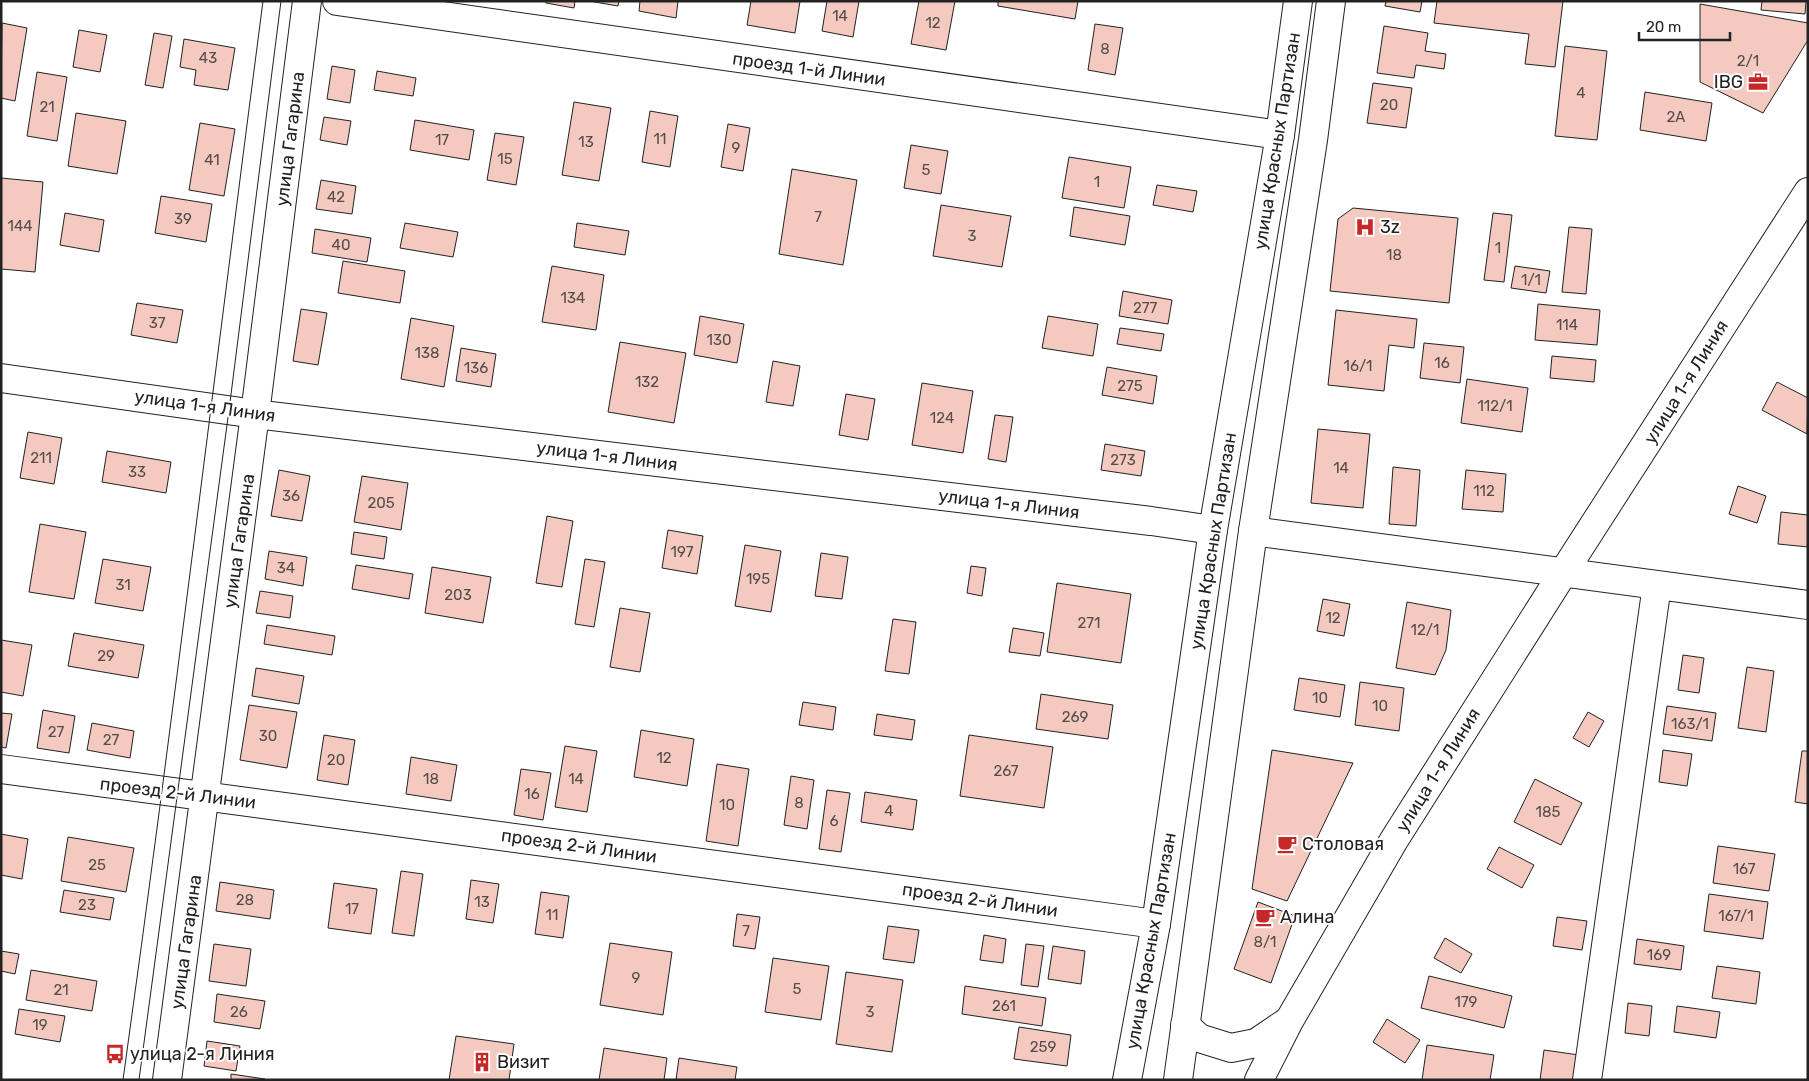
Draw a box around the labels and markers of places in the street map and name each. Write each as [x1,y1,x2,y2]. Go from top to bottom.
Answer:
place label: IBG [1714,71,1743,93]
office icon: IBG [1747,71,1769,93]
hospital icon: 3z [1354,216,1376,238]
place label: 3z [1380,216,1400,238]
cafe icon: Столовая [1276,833,1298,855]
place label: Столовая [1302,833,1384,855]
cafe icon: Алина [1254,906,1276,928]
place label: Алина [1280,906,1334,928]
bus stop icon: улица 2-я Линия [104,1043,126,1065]
place label: улица 2-я Линия [130,1043,275,1065]
building icon: Визит [471,1051,493,1073]
place label: Визит [497,1051,549,1073]

